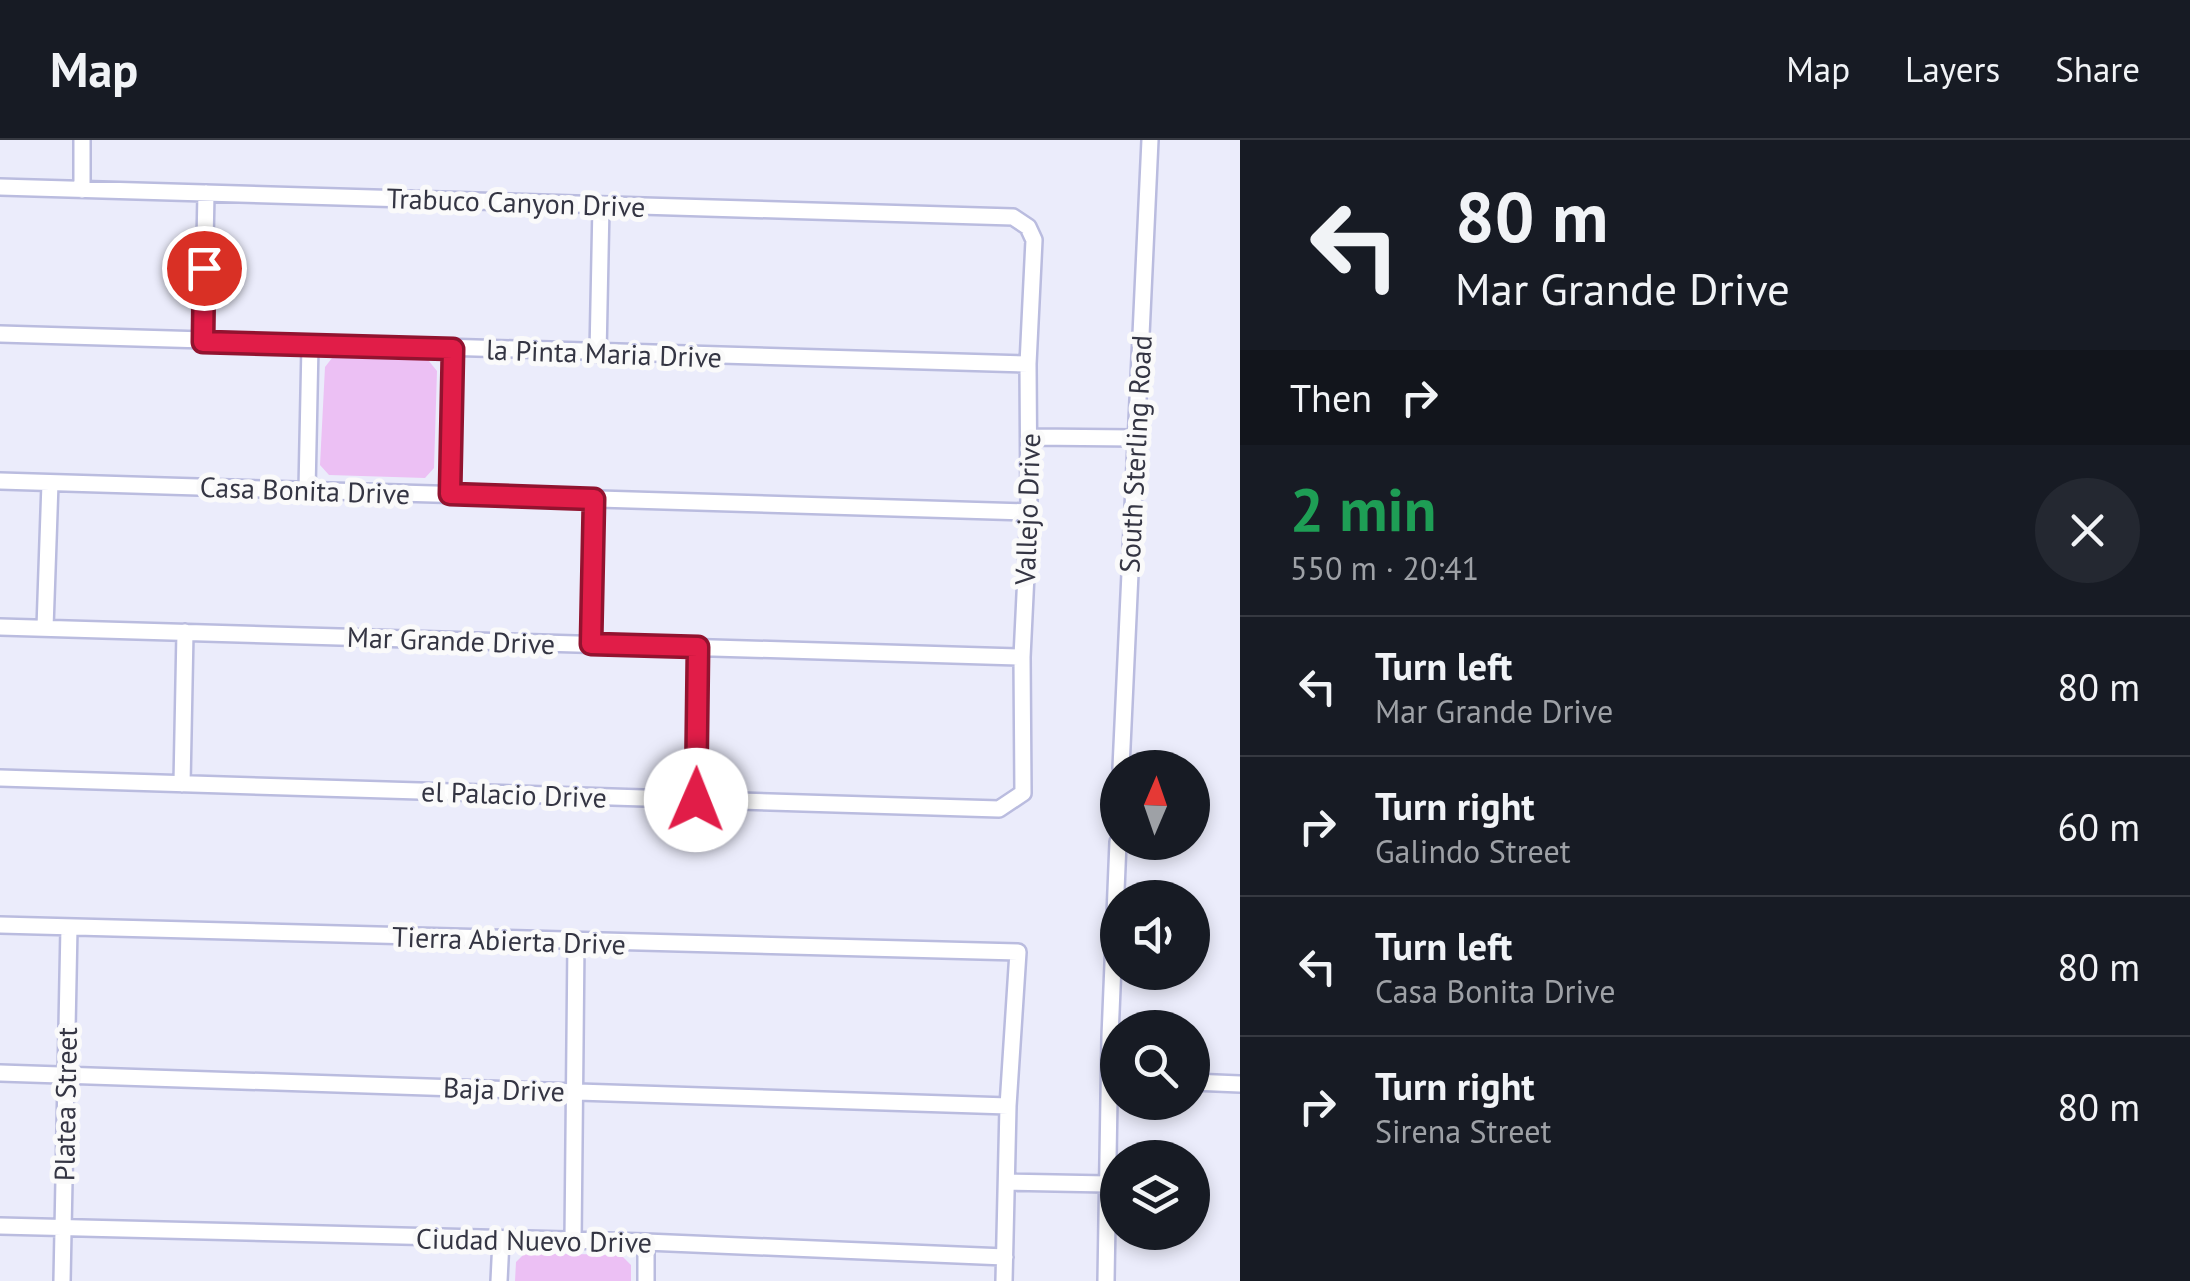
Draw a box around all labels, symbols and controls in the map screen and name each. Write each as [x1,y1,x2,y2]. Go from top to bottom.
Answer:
text: Map [50,38,138,100]
text: Map [1786,46,1850,92]
text: Layers [1905,46,2000,92]
text: Share [2055,46,2140,92]
text: 80 m [1455,171,1608,261]
street label: Trabuco Canyon Drive [386,179,646,225]
icon: left [1290,180,1420,310]
pin [162,226,247,311]
icon: arrive [177,241,232,296]
text: Mar Grande Drive [1455,259,1790,317]
street label: la Pinta Maria Drive [485,330,723,376]
street label: South Sterling Road [1110,334,1160,574]
icon: right [1392,370,1447,425]
text: Then [1290,373,1372,422]
street label: Vallejo Drive [1006,433,1048,586]
street label: Casa Bonita Drive [199,468,411,512]
text: 2 min [1290,470,1436,548]
button: close [2035,478,2140,583]
text: 550 m · 20:41 [1290,547,1479,589]
street label: Mar Grande Drive [346,618,556,662]
text: Turn left [1375,641,1512,690]
icon: left [1290,659,1345,714]
text: 80 m [2058,662,2140,711]
text: Mar Grande Drive [1375,690,1613,732]
position arrow [644,748,748,852]
north arrow [1100,750,1210,860]
map controls [1100,750,1210,1250]
street label: el Palacio Drive [420,772,608,816]
text: Turn right [1375,781,1535,830]
icon: right [1290,799,1345,854]
text: 60 m [2058,802,2140,851]
text: Galindo Street [1375,830,1571,872]
button: sound [1100,880,1210,990]
street label: Tierra Abierta Drive [391,917,627,963]
text: Turn left [1375,921,1512,970]
icon: left [1290,939,1345,994]
text: 80 m [2058,942,2140,991]
text: Casa Bonita Drive [1375,970,1615,1012]
button: search [1100,1010,1210,1120]
street label: Platea Street [45,1026,85,1181]
text: Turn right [1375,1061,1535,1110]
street label: Baja Drive [442,1068,566,1110]
icon: right [1290,1079,1345,1134]
text: 80 m [2058,1082,2140,1131]
text: Sirena Street [1375,1110,1551,1152]
button: layers [1100,1140,1210,1250]
street label: Ciudad Nuevo Drive [416,1219,652,1261]

